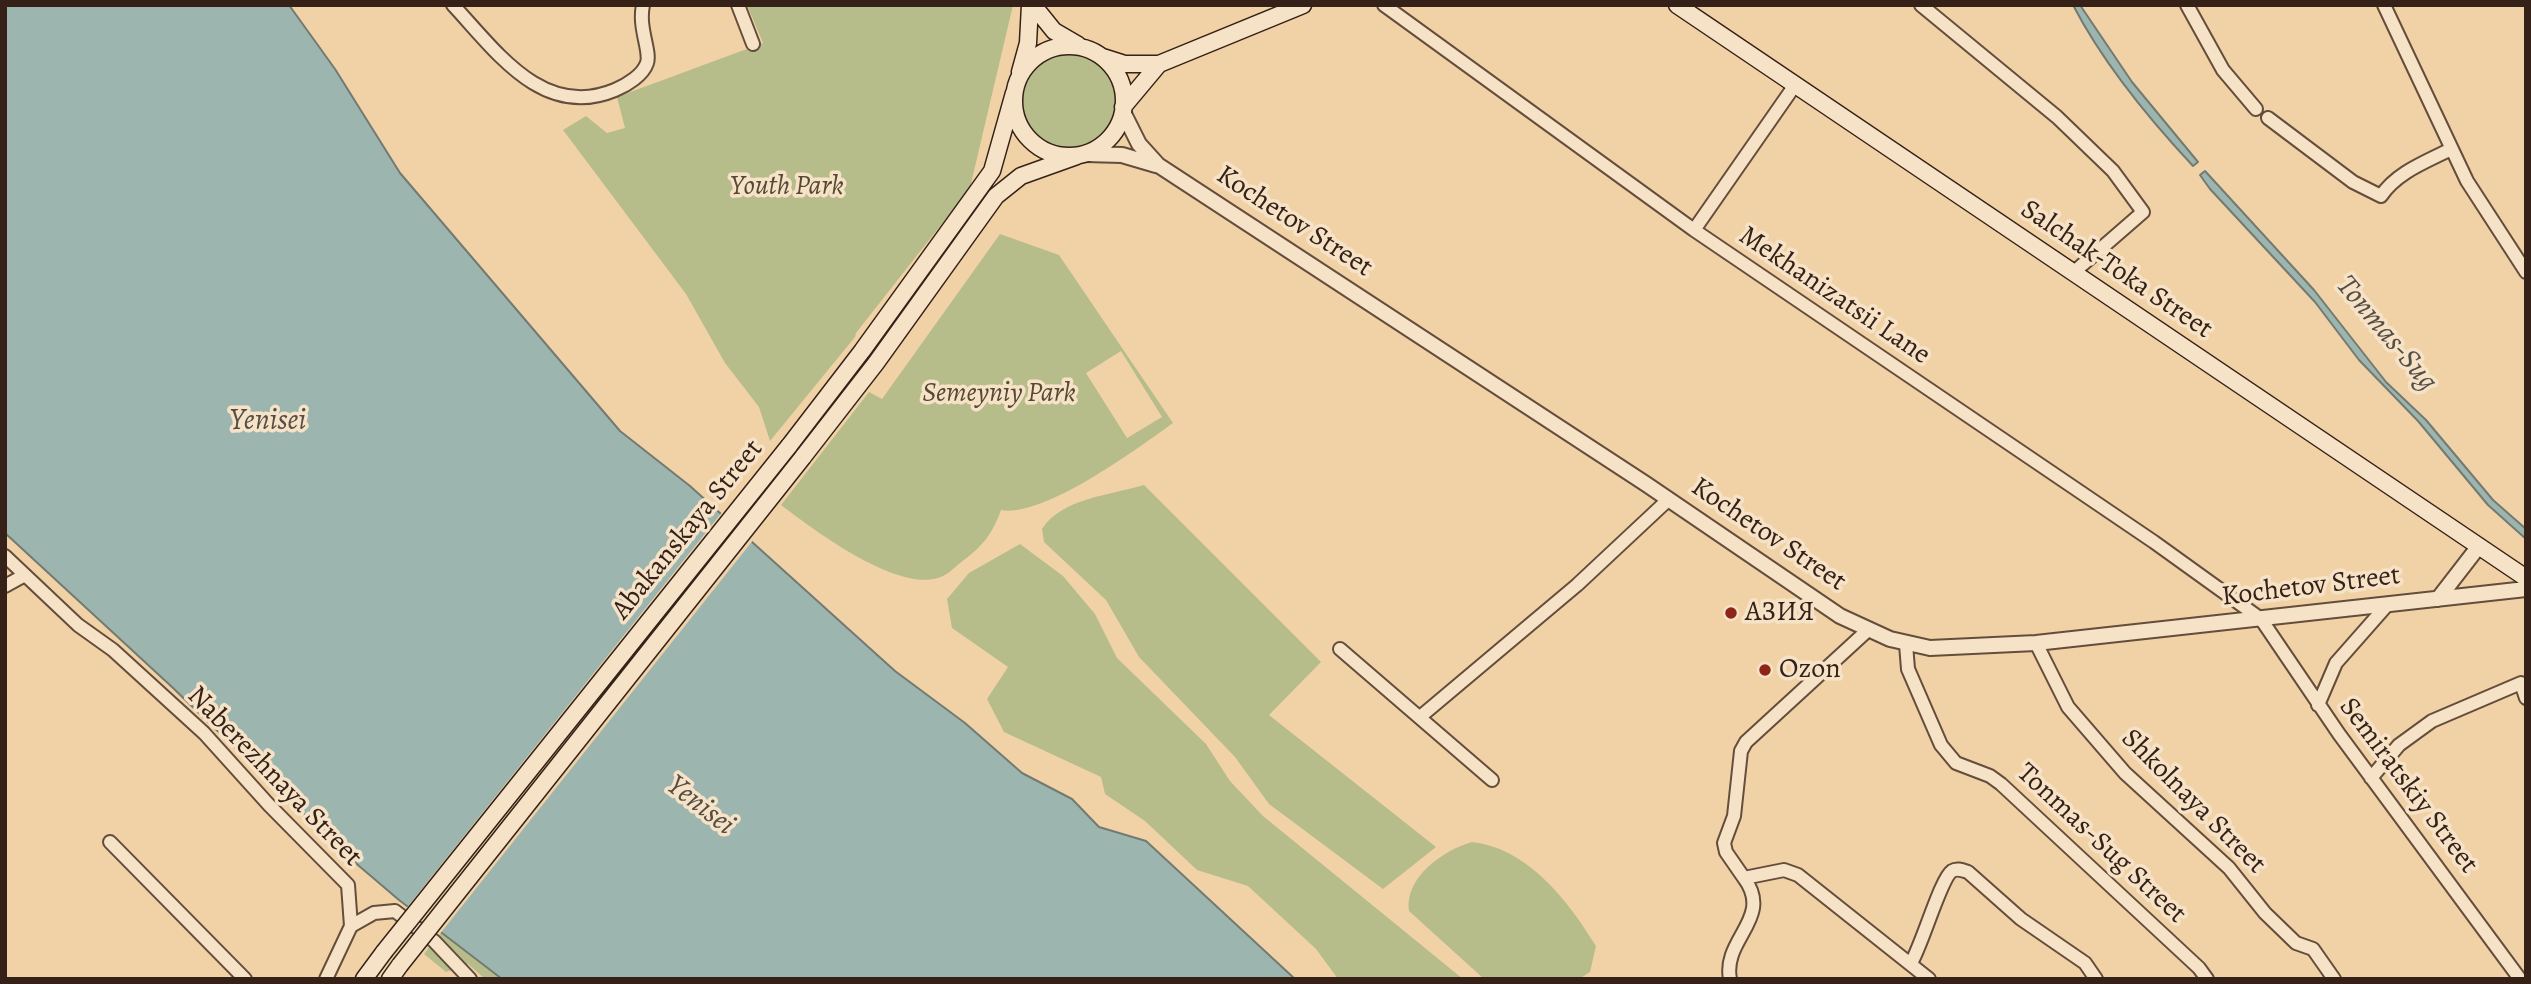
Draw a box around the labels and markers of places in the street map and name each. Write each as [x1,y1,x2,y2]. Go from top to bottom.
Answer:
place label: АЗИЯ [1745,596,1814,630]
marker: АЗИЯ [1723,605,1739,621]
place label: Ozon [1779,653,1841,687]
marker: Ozon [1757,662,1773,678]

